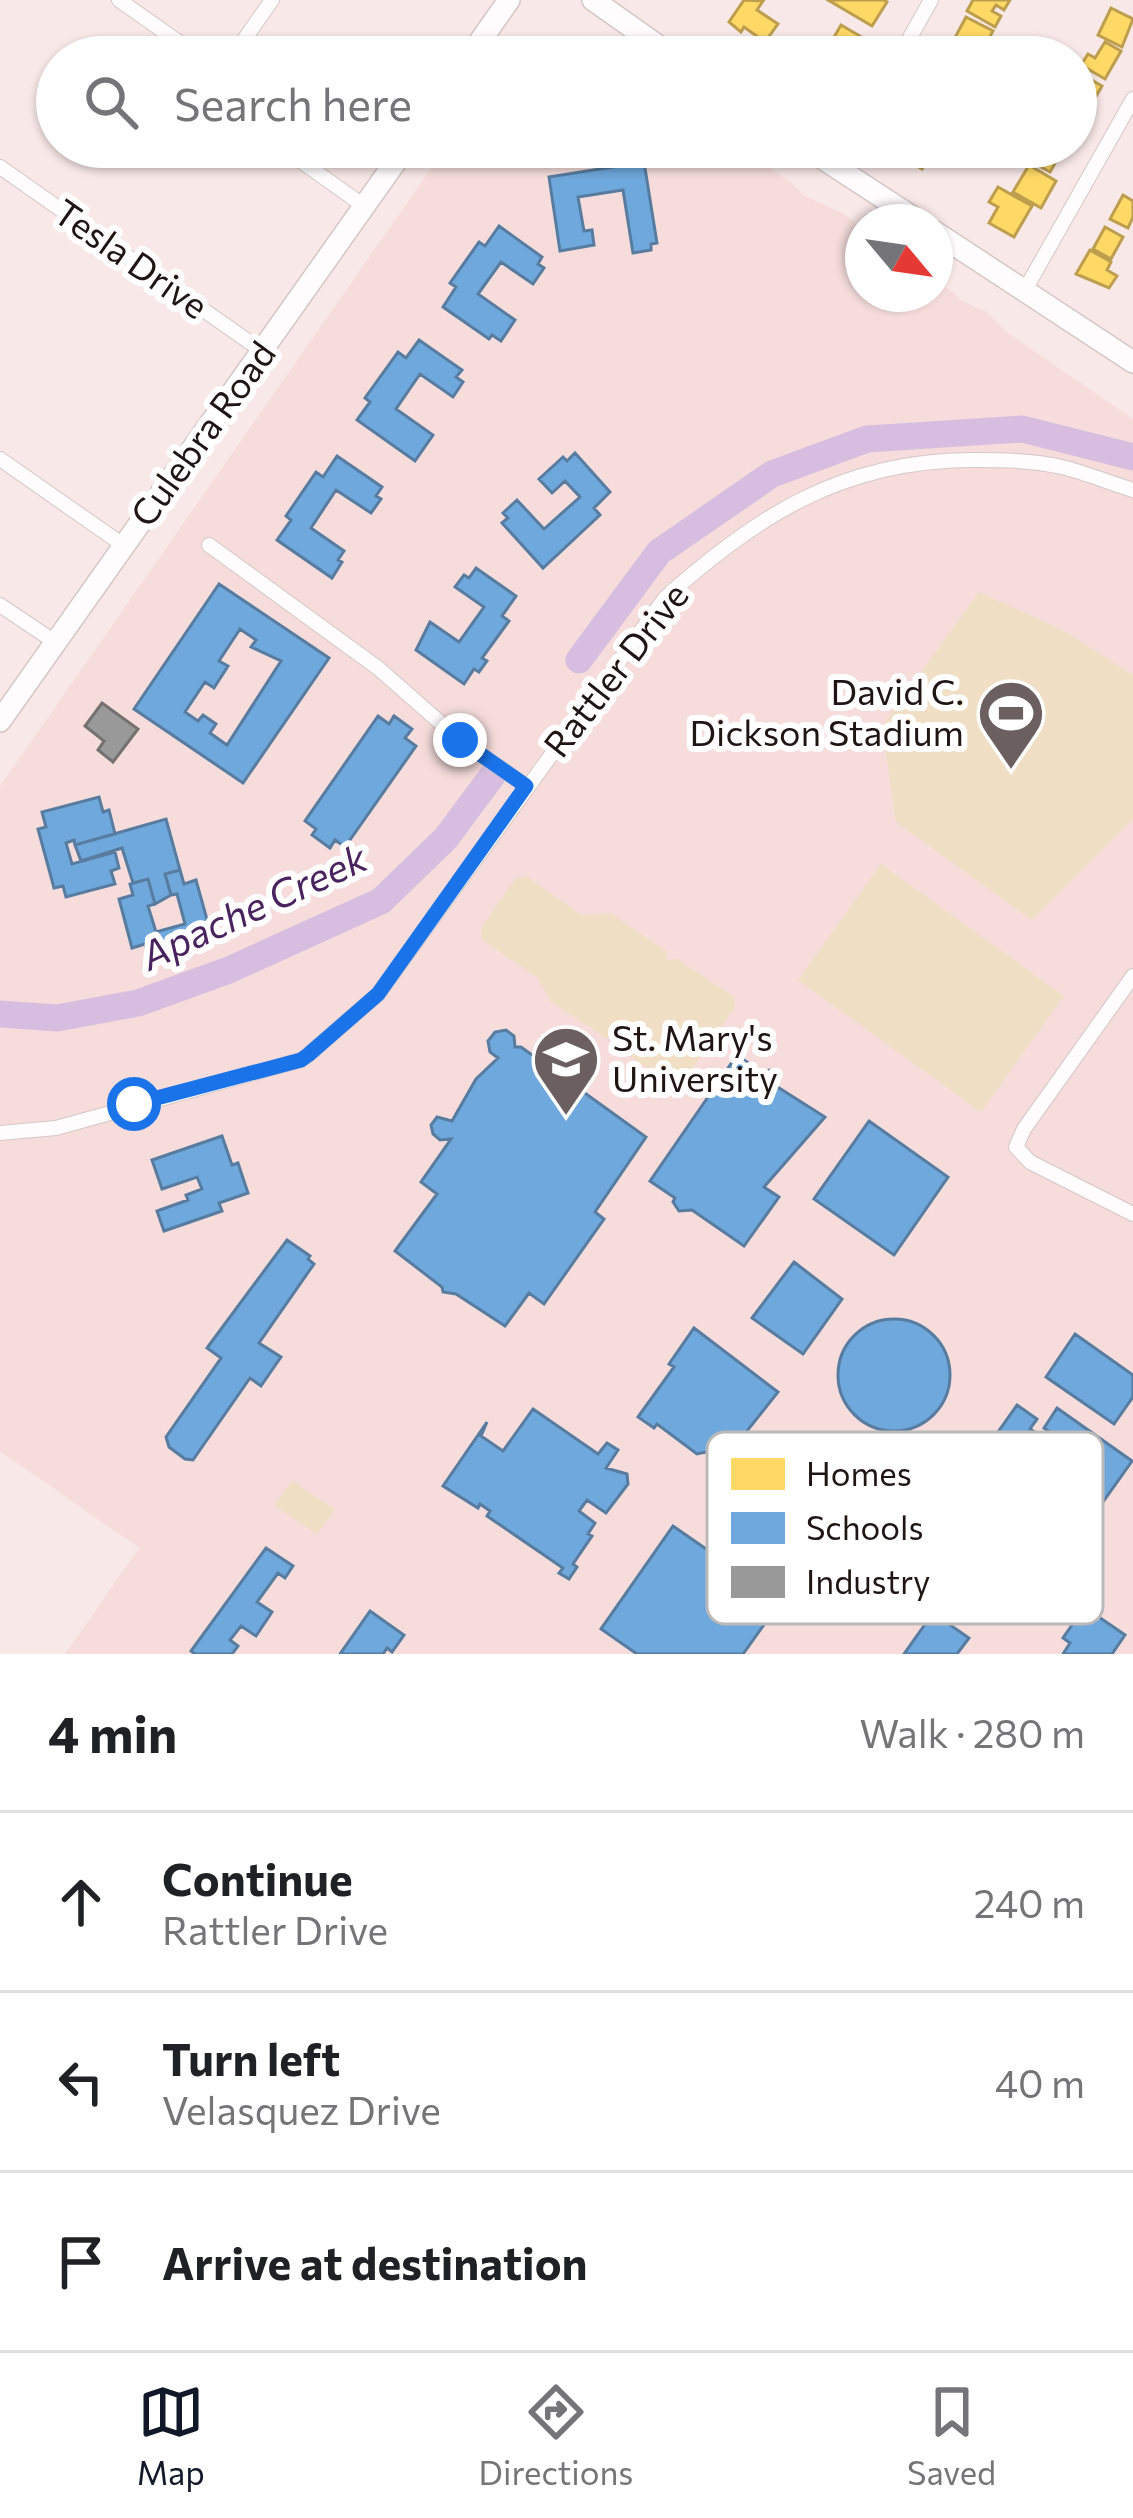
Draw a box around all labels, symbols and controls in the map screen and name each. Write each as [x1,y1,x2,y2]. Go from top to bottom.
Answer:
search box [36,36,1097,168]
icon: search [78,69,144,135]
text: Search here [174,75,412,130]
street label: Tesla Drive [47,188,217,326]
north arrow [845,204,953,312]
street label: Culebra Road [120,332,283,534]
street label: Rattler Drive [533,573,696,765]
place label: David C. Dickson Stadium [690,668,964,753]
sports icon: David C. Dickson Stadium [976,678,1046,772]
route end [433,713,487,767]
water label: Apache Creek [132,832,375,979]
place label: St. Mary's University [612,1014,778,1099]
school or university icon: St. Mary's University [531,1024,601,1118]
route start [107,1077,161,1131]
legend [707,1432,1103,1624]
text: Homes [806,1452,912,1493]
text: Schools [806,1506,923,1547]
text: Industry [806,1560,930,1601]
text: 4 min [48,1701,177,1764]
text: Walk · 280 m [860,1708,1085,1756]
text: Continue [162,1850,353,1905]
icon: ahead [48,1869,114,1935]
text: 240 m [974,1878,1085,1926]
text: Rattler Drive [162,1905,388,1953]
text: Turn left [162,2030,340,2085]
icon: left [48,2049,114,2115]
text: 40 m [995,2058,1085,2106]
text: Velasquez Drive [162,2085,441,2133]
icon: arrive [48,2229,114,2295]
text: Arrive at destination [162,2234,588,2289]
tab: Map [137,2379,205,2492]
tab: Directions [479,2379,633,2492]
tab: Saved [907,2379,996,2492]

